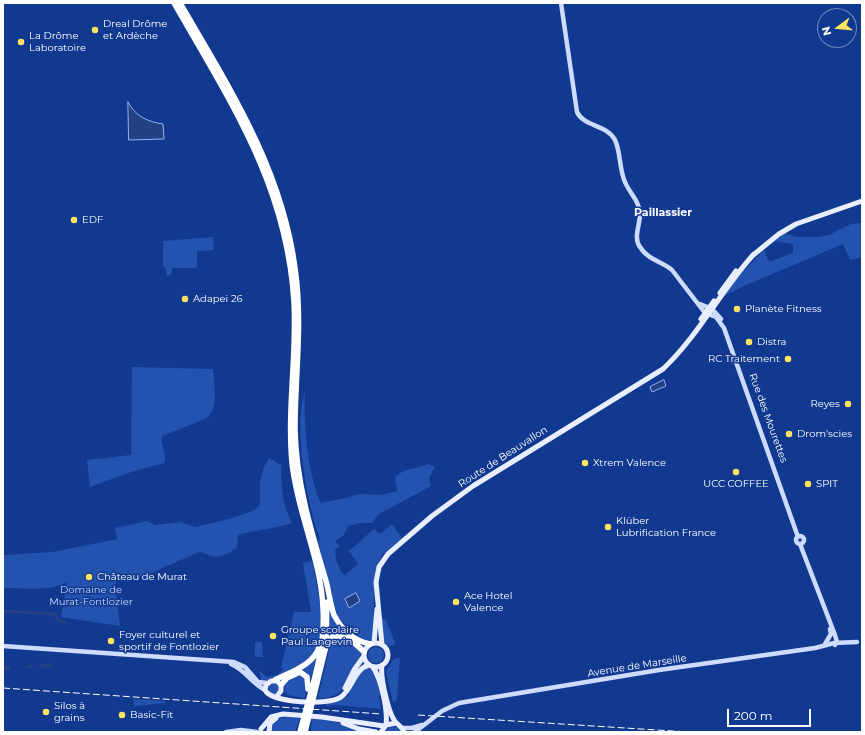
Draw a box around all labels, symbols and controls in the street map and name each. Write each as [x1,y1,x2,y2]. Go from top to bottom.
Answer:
north arrow [817,8,857,48]
place label: Dreal Drôme et Ardèche [103,18,167,42]
marker: Dreal Drôme et Ardèche [90,25,100,35]
text: N [818,25,834,37]
place label: La Drôme Laboratoire [29,30,86,54]
marker: La Drôme Laboratoire [16,37,26,47]
district label: Paillassier [634,206,692,220]
place label: EDF [82,214,103,226]
marker: EDF [69,215,79,225]
place label: Adapei 26 [193,293,243,305]
marker: Adapei 26 [180,294,190,304]
place label: Planète Fitness [745,303,822,315]
marker: Planète Fitness [732,304,742,314]
place label: Distra [757,336,786,348]
marker: Distra [744,337,754,347]
place label: RC Traitement [708,353,780,365]
marker: RC Traitement [783,354,793,364]
street label: Rue des Mourettes [746,372,790,464]
place label: Reyes [811,398,840,410]
marker: Reyes [843,399,853,409]
street label: Route de Beauvallon [456,424,550,490]
place label: Drom'scies [797,428,852,440]
marker: Drom'scies [784,429,794,439]
place label: Xtrem Valence [593,457,666,469]
marker: Xtrem Valence [580,458,590,468]
marker: UCC COFFEE [731,467,741,477]
place label: UCC COFFEE [703,478,769,490]
place label: SPIT [816,478,838,490]
marker: SPIT [803,479,813,489]
place label: Klüber Lubrification France [616,515,716,538]
marker: Klüber Lubrification France [603,522,613,532]
place label: Château de Murat [97,571,187,583]
marker: Château de Murat [84,572,94,582]
park label: Domaine de Murat-Fontlozier [49,584,133,608]
place label: Ace Hotel Valence [464,590,512,614]
marker: Ace Hotel Valence [451,597,461,607]
place label: Groupe scolaire Paul Langevin [281,624,359,648]
place label: Foyer culturel et sportif de Fontlozier [119,629,219,652]
marker: Groupe scolaire Paul Langevin [268,631,278,641]
marker: Foyer culturel et sportif de Fontlozier [106,636,116,646]
street label: Avenue de Marseille [587,652,687,680]
place label: Silos à grains [54,700,85,724]
scale bar [729,701,813,727]
marker: Silos à grains [41,707,51,717]
text: 200 m [734,708,773,723]
place label: Basic-Fit [130,709,173,721]
marker: Basic-Fit [117,710,127,720]

